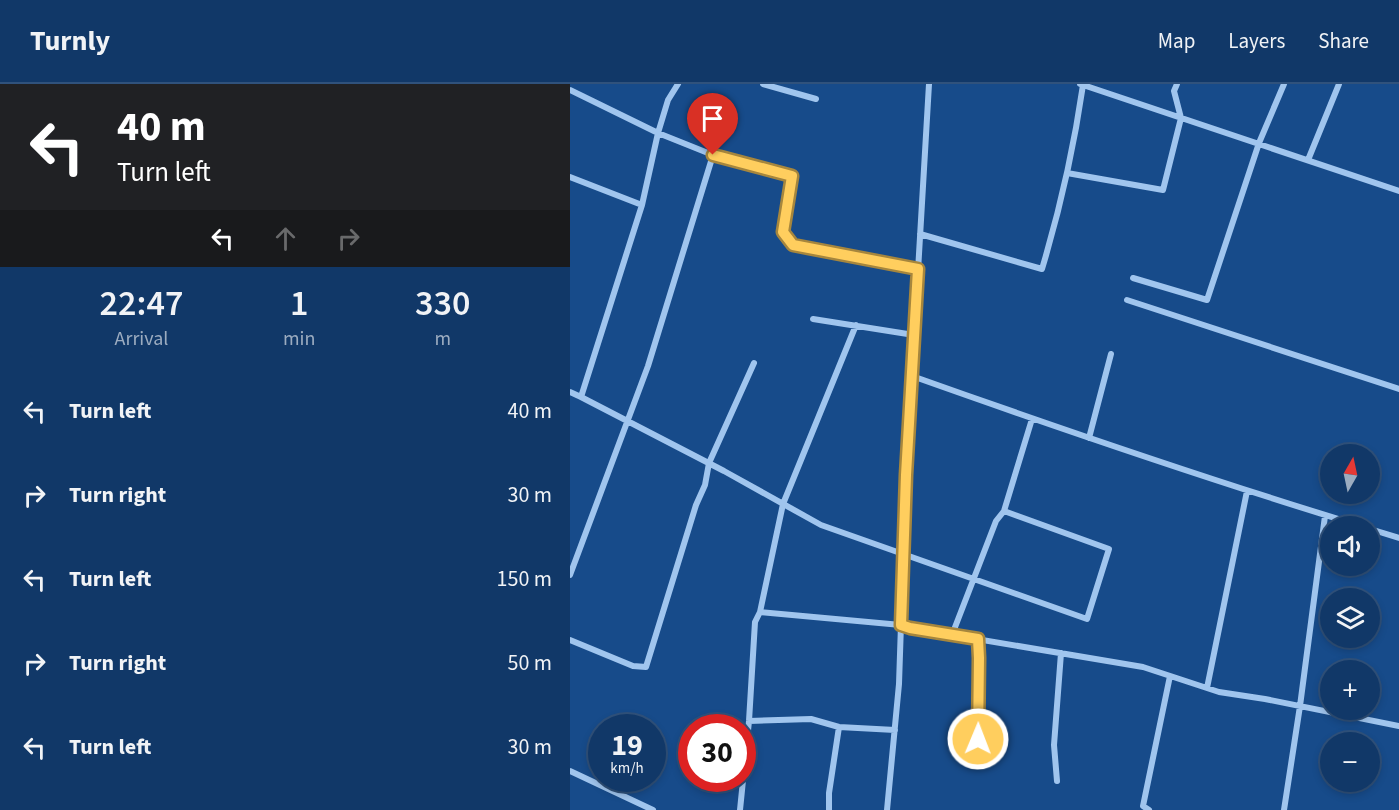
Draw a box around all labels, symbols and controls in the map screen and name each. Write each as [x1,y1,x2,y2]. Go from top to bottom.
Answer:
text: Turnly [30,21,110,61]
text: Map [1158,26,1195,56]
text: Layers [1228,26,1285,56]
text: Share [1318,26,1369,56]
pin [687,93,738,155]
text: 40 m [117,97,206,157]
icon: arrive [696,102,729,135]
icon: left [18,108,96,186]
text: Turn left [117,153,211,192]
icon: left [206,222,239,255]
icon: ahead [269,222,302,255]
icon: right [332,222,365,255]
text: 22:47 [100,278,183,329]
text: 1 [290,278,308,329]
text: 330 [415,278,470,329]
text: Arrival [115,325,168,353]
text: min [283,325,315,353]
text: m [434,325,451,353]
icon: left [18,395,51,428]
text: Turn left [69,395,151,427]
text: 40 m [507,395,552,427]
north arrow [1320,444,1380,504]
map controls [1320,444,1380,792]
icon: right [18,479,51,512]
text: Turn right [69,479,166,511]
text: 30 m [507,479,552,511]
button: sound [1320,516,1380,576]
icon: left [18,563,51,596]
text: Turn left [69,563,151,595]
text: 150 m [497,563,552,595]
button: layers [1320,588,1380,648]
icon: right [18,647,51,680]
text: Turn right [69,647,166,679]
text: 50 m [507,647,552,679]
button: + [1320,660,1380,720]
position arrow [946,707,1010,771]
speed limit sign: 30 [678,714,756,792]
text: 19 [611,724,643,767]
icon: left [18,731,51,764]
text: Turn left [69,731,151,763]
text: 30 m [507,731,552,763]
button: − [1320,732,1380,792]
text: km/h [610,758,644,779]

